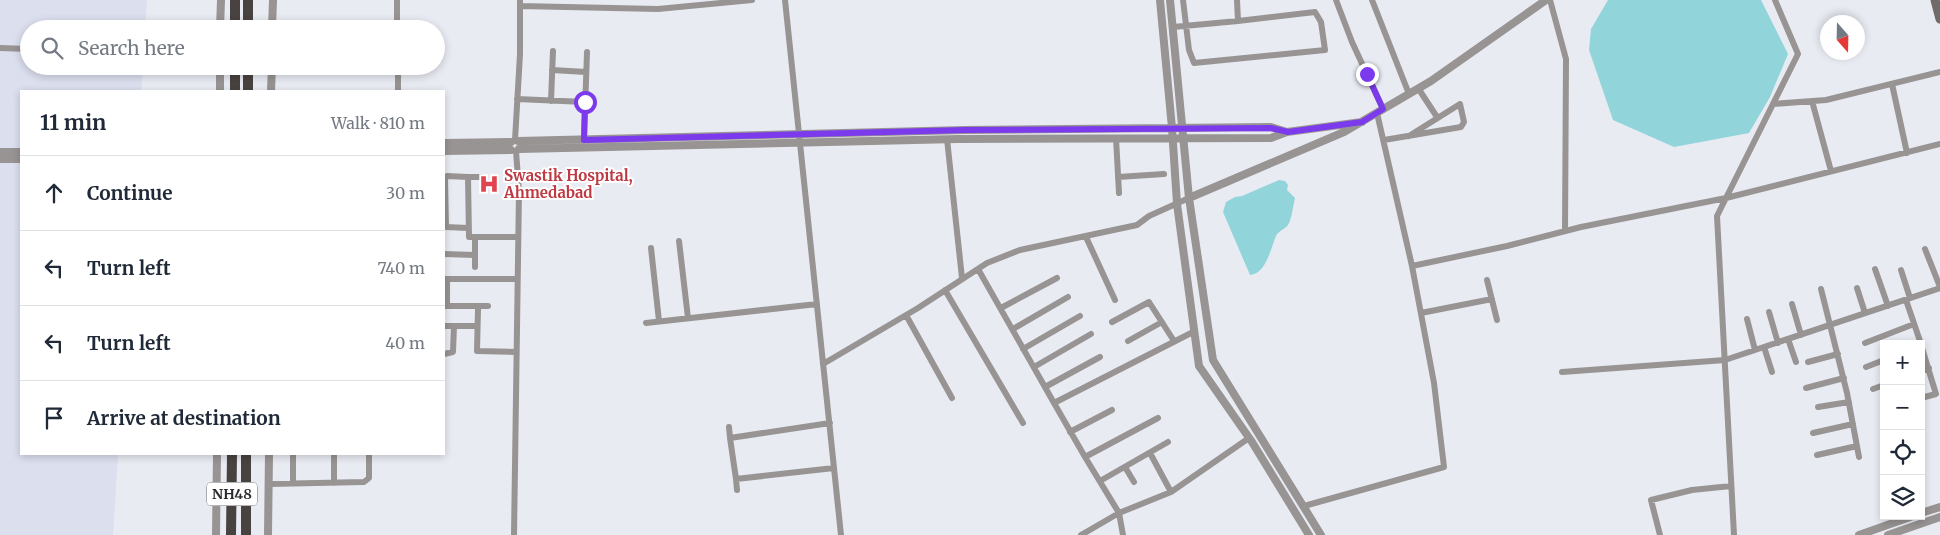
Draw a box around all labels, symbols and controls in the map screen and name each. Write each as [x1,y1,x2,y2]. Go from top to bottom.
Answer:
north arrow [1820,15,1865,60]
search box [20,20,445,75]
icon: search [38,34,66,62]
text: Search here [78,36,185,60]
route end [1356,63,1379,86]
route start [574,91,597,114]
text: 11 min [40,109,106,136]
text: Walk · 810 m [331,113,425,133]
place label: Swastik Hospital, Ahmedabad [503,166,633,202]
hospital icon: Swastik Hospital, Ahmedabad [478,173,500,195]
icon: ahead [40,179,68,207]
text: Continue [87,181,173,205]
text: 30 m [386,183,425,203]
icon: left [40,254,68,282]
text: Turn left [87,256,171,280]
text: 740 m [378,258,425,278]
icon: left [40,329,68,357]
text: Turn left [87,331,171,355]
text: 40 m [385,333,425,353]
map controls [1880,340,1925,520]
button: + [1880,340,1925,385]
button: − [1880,385,1925,430]
icon: arrive [40,404,68,432]
text: Arrive at destination [87,406,281,430]
button: locate [1880,430,1925,475]
button: layers [1880,475,1925,520]
road number: NH48 [207,482,257,506]

